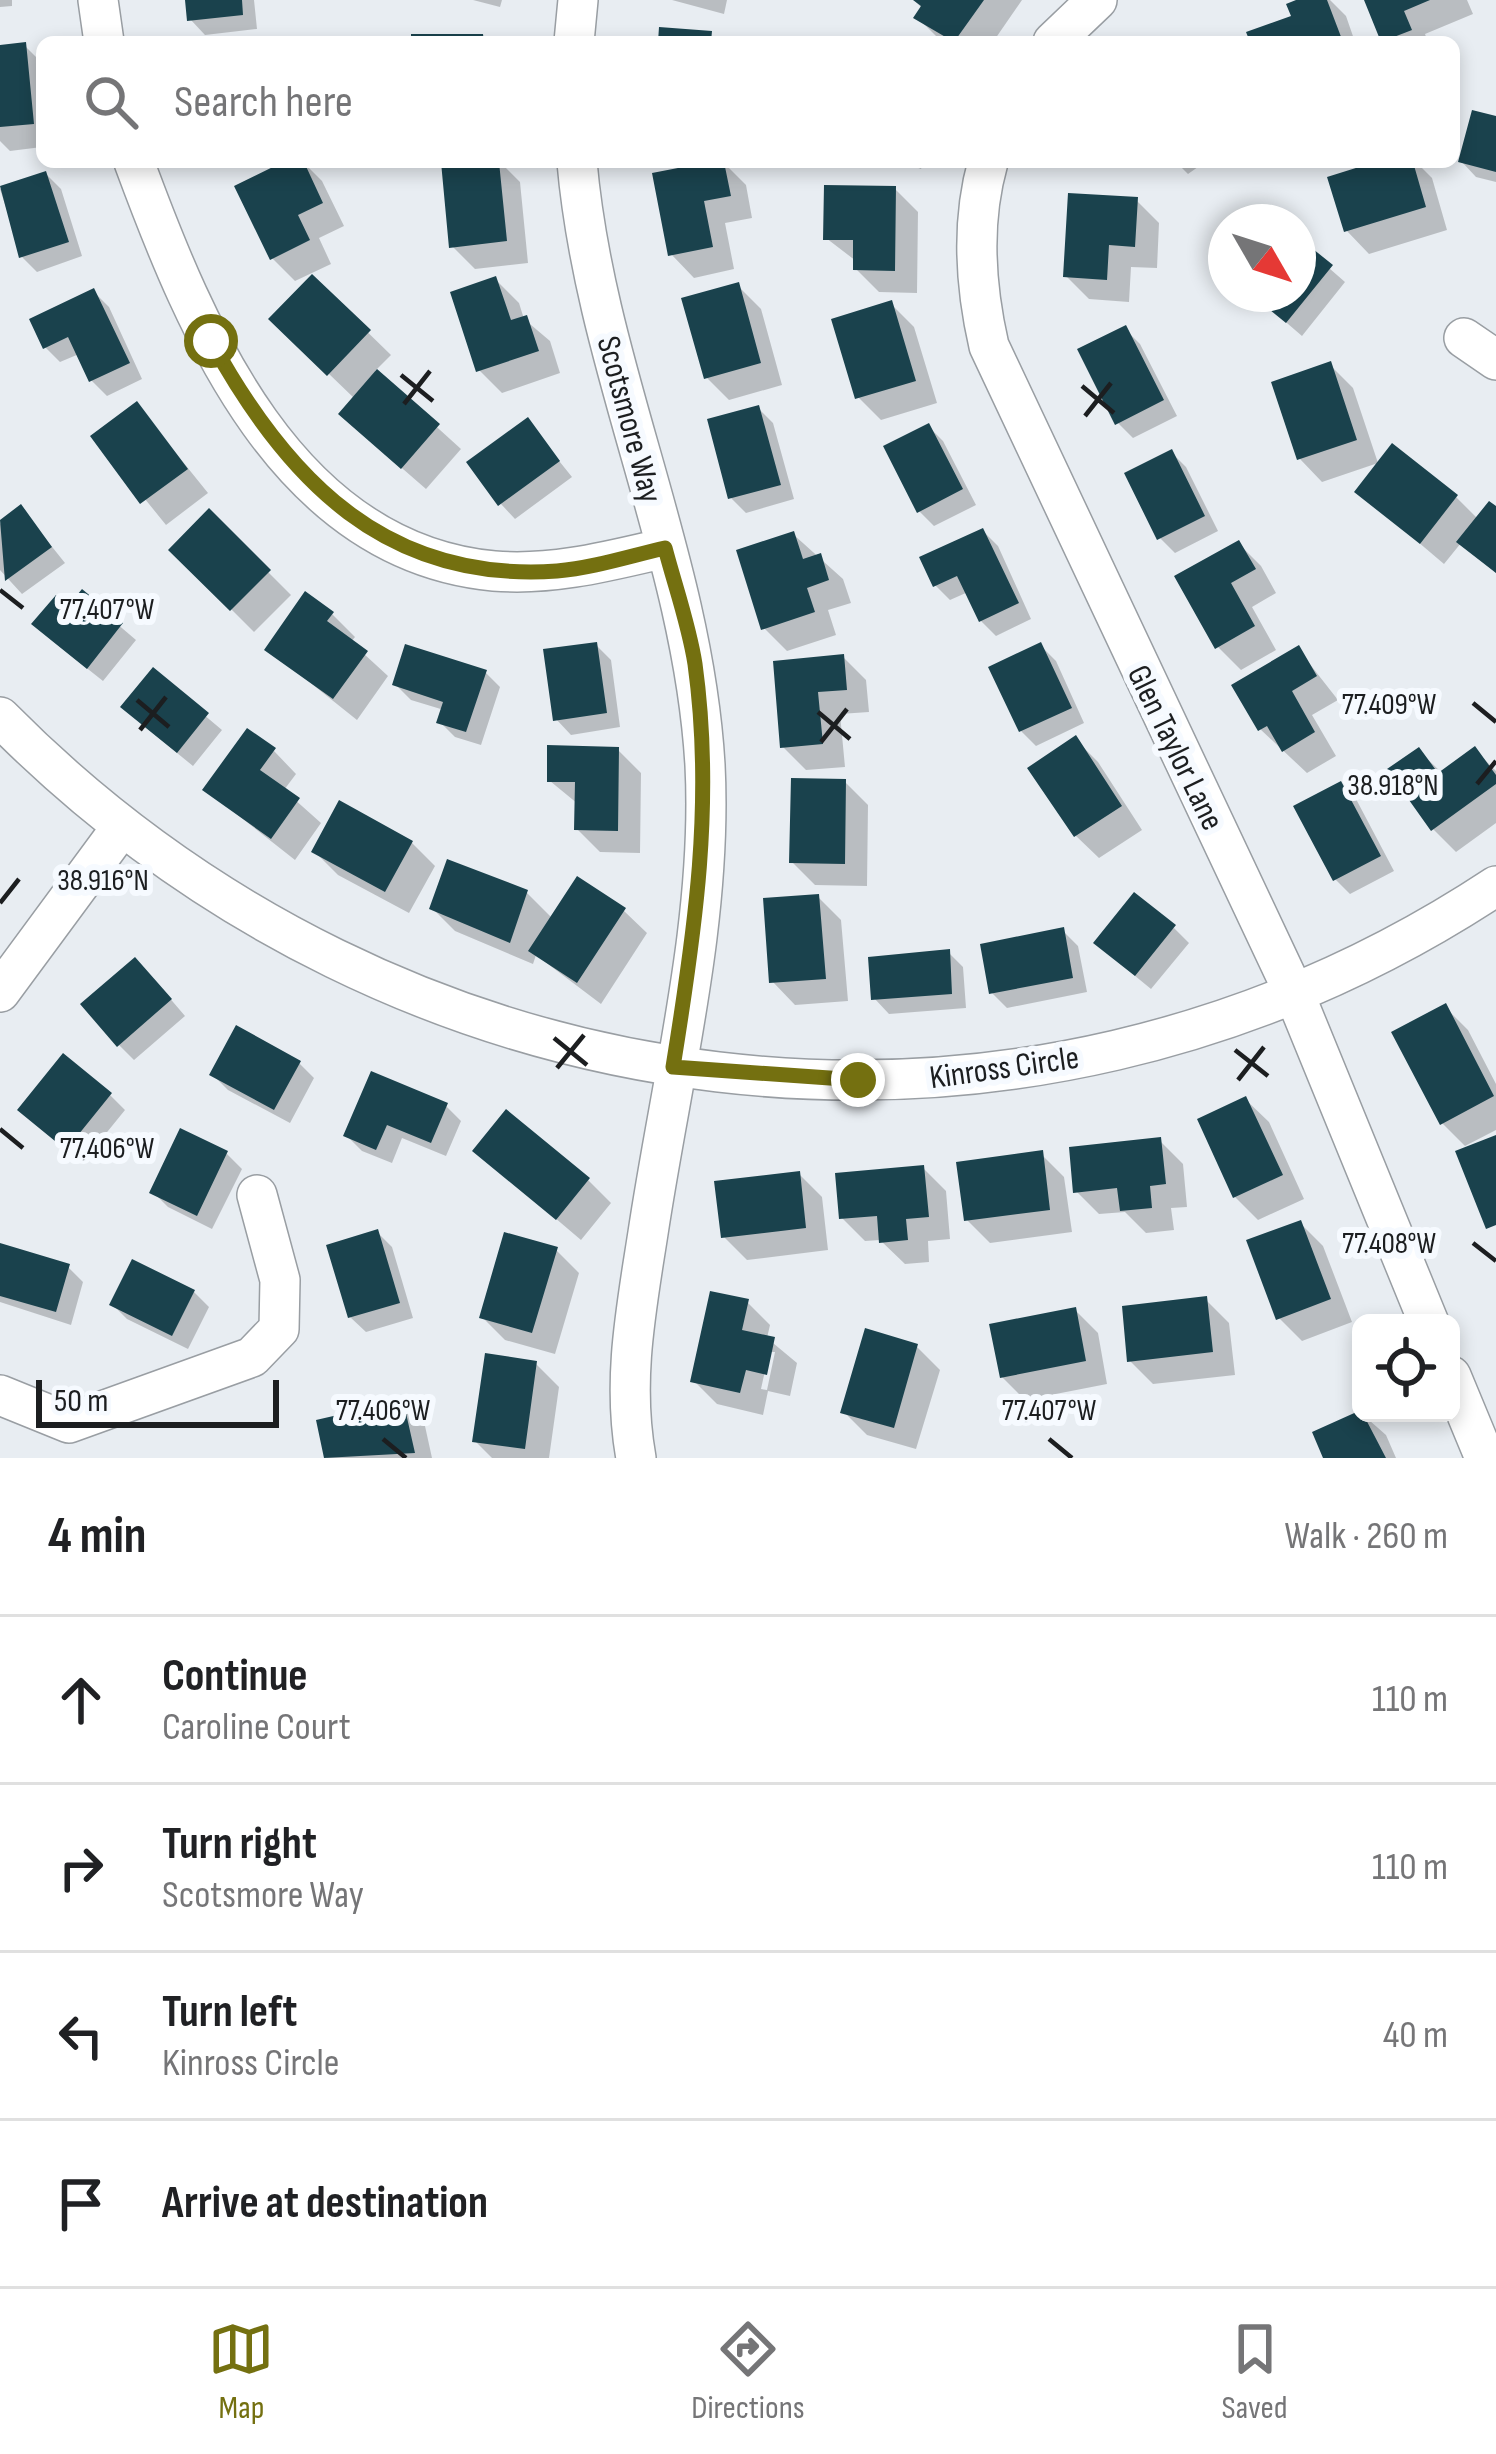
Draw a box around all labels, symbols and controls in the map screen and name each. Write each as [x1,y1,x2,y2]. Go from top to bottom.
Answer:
search box [36,36,1460,168]
icon: search [78,69,144,135]
text: Search here [174,75,353,130]
north arrow [1208,204,1316,312]
route start [184,314,238,368]
street label: Scotsmore Way [588,332,671,507]
text: 77.407°W [60,592,155,628]
street label: Glen Taylor Lane [1118,659,1232,837]
text: 77.409°W [1342,687,1437,723]
text: 38.918°N [1347,768,1439,804]
text: 38.916°N [57,863,149,899]
street label: Kinross Circle [927,1038,1081,1098]
route end [831,1053,885,1107]
text: 77.406°W [60,1131,155,1167]
text: 77.408°W [1342,1226,1436,1262]
map controls [1352,1314,1460,1422]
button: locate [1352,1314,1460,1422]
scale bar [36,1374,279,1427]
text: 50 m [54,1381,108,1421]
text: 77.406°W [336,1393,431,1429]
text: 77.407°W [1002,1393,1097,1429]
text: 4 min [48,1506,147,1567]
text: Walk · 260 m [1285,1513,1448,1560]
text: Continue [162,1649,308,1704]
icon: ahead [48,1667,114,1733]
text: 110 m [1372,1676,1448,1723]
text: Caroline Court [162,1704,351,1751]
text: Turn right [162,1817,317,1872]
icon: right [48,1835,114,1901]
text: 110 m [1372,1844,1448,1891]
text: Scotsmore Way [162,1872,364,1919]
text: Turn left [162,1985,297,2040]
icon: left [48,2003,114,2069]
text: 40 m [1383,2012,1448,2059]
text: Kinross Circle [162,2040,340,2087]
icon: arrive [48,2171,114,2237]
text: Arrive at destination [162,2176,488,2231]
tab: Map [208,2316,274,2428]
tab: Directions [691,2316,805,2428]
tab: Saved [1221,2316,1288,2428]

